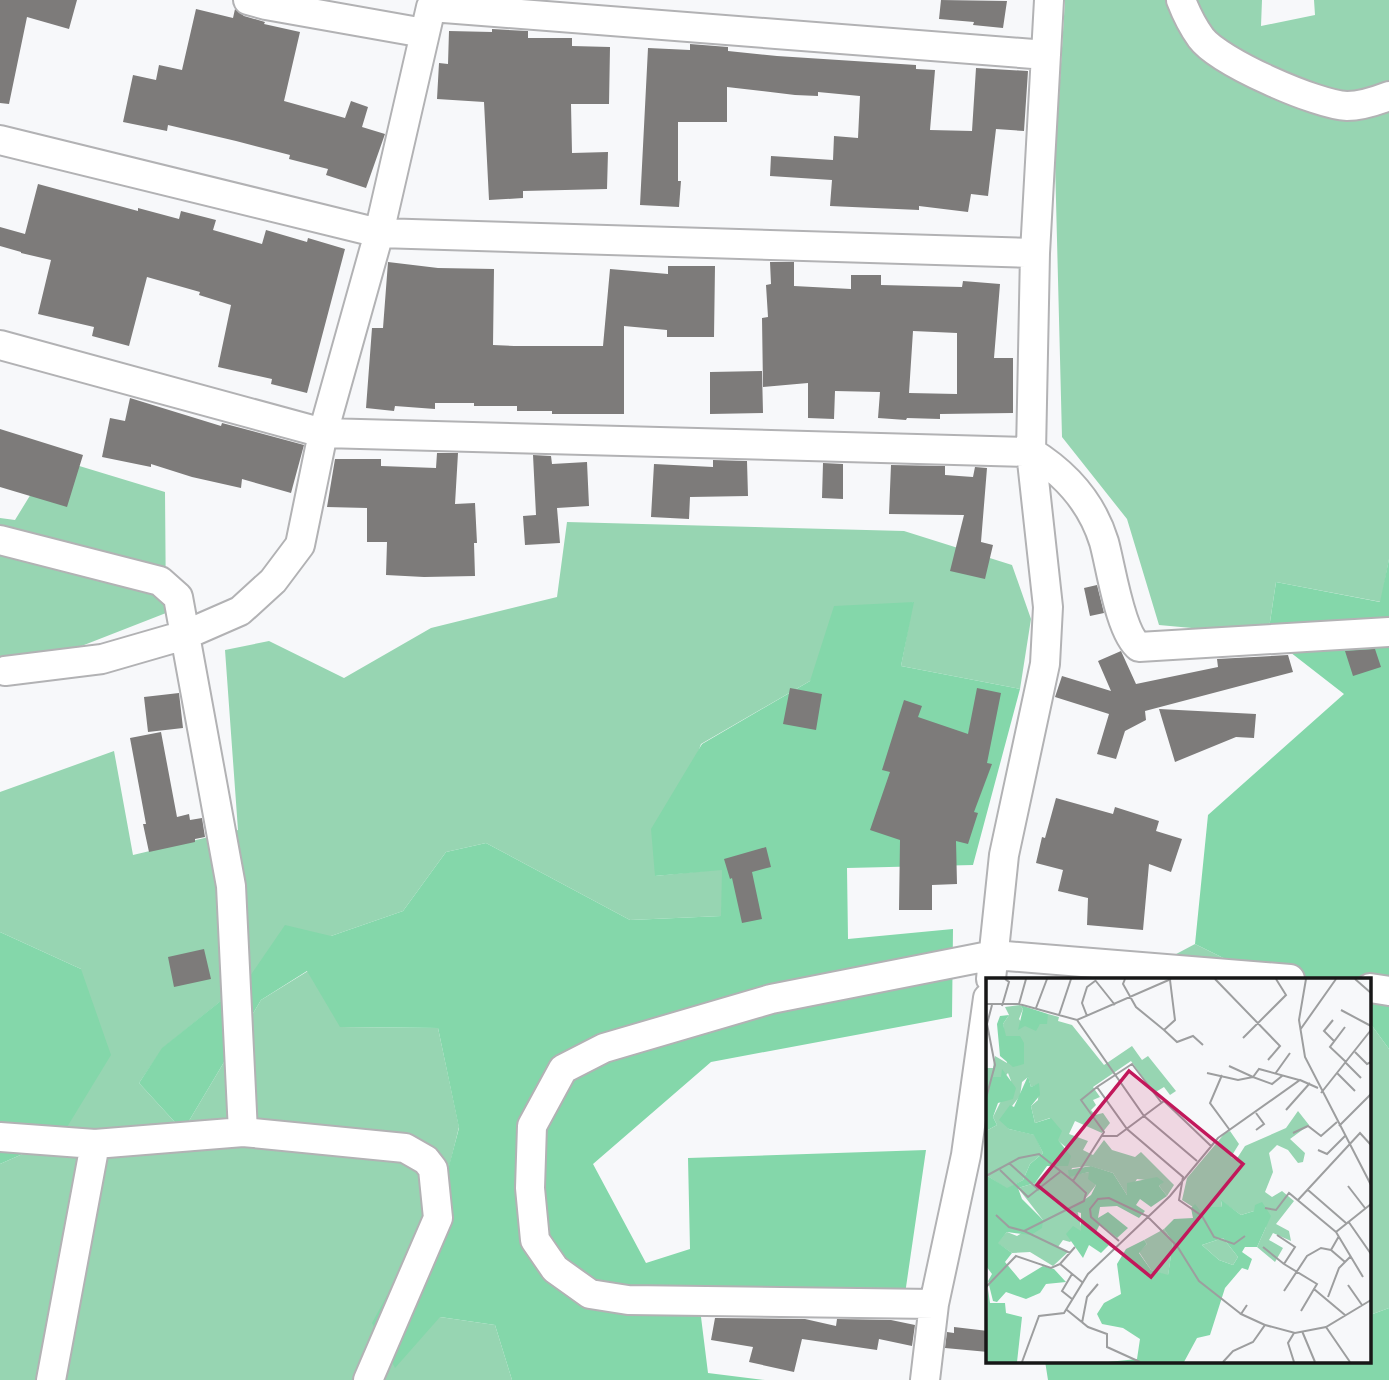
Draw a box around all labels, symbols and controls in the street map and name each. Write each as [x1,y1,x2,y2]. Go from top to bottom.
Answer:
inset map [986,978,1372,1362]

